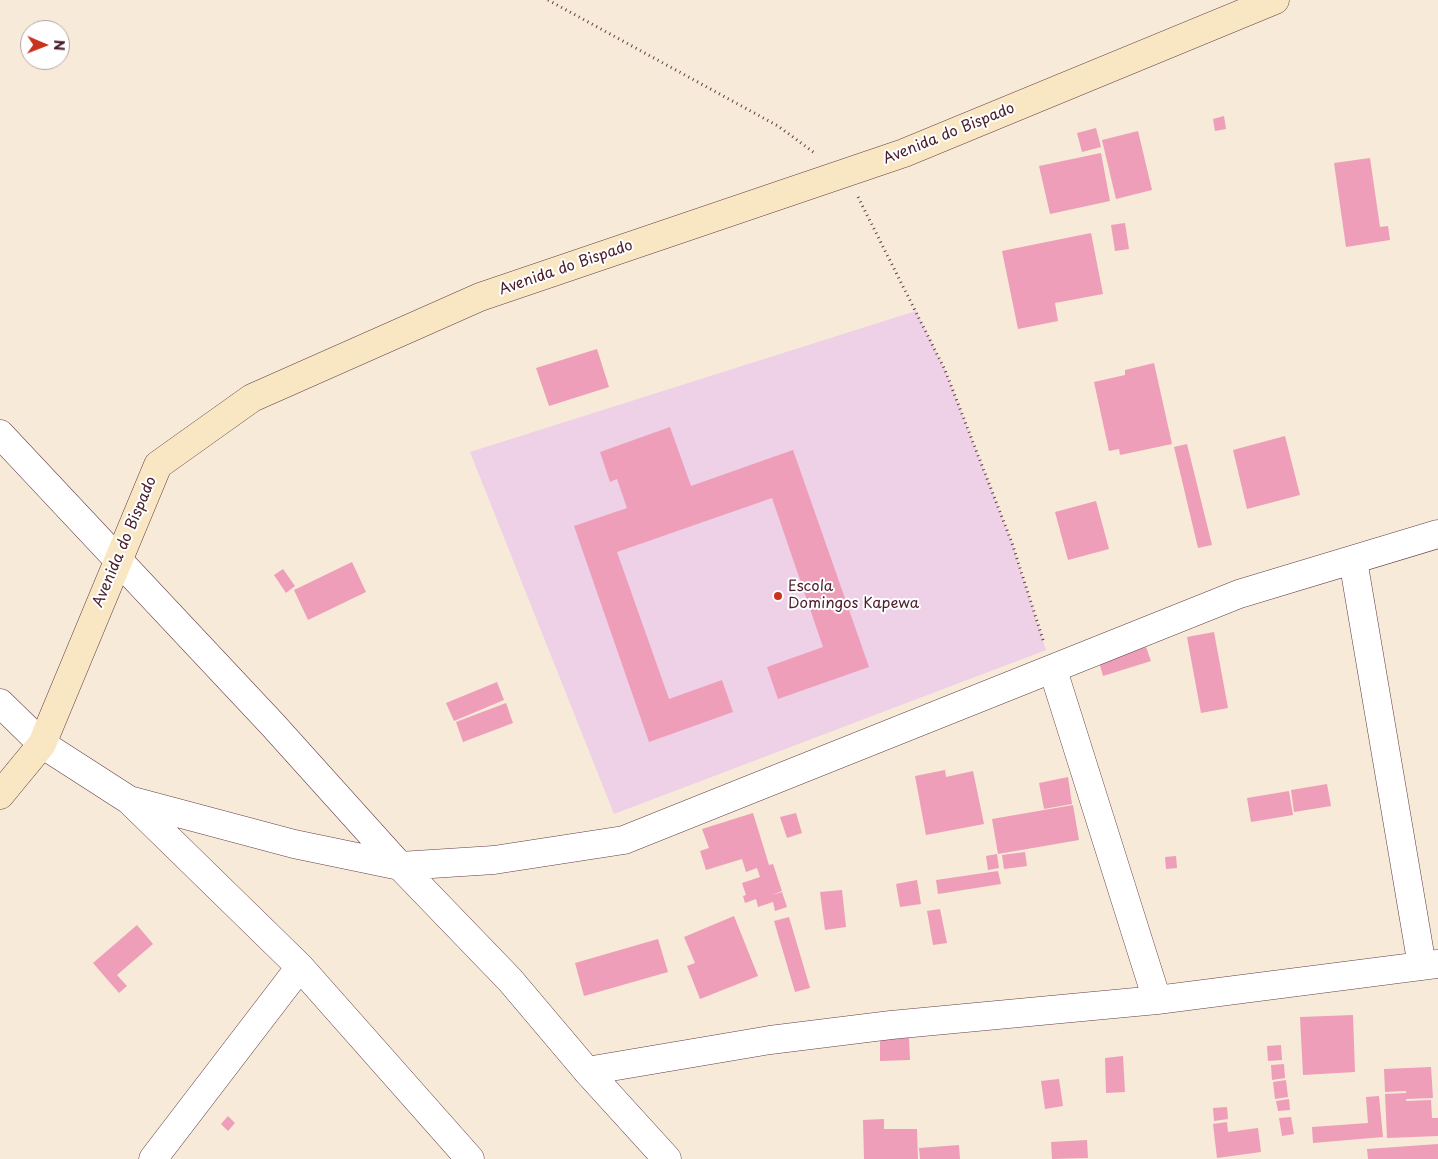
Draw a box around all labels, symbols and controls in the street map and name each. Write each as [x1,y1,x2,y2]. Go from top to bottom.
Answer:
north arrow [20,20,70,70]
text: N [49,40,70,51]
street label: Avenida do Bispado [881,99,1017,169]
street label: Avenida do Bispado [497,237,635,299]
street label: Avenida do Bispado [89,474,161,610]
place label: Escola Domingos Kapewa [788,578,919,613]
marker: Escola Domingos Kapewa [772,590,784,602]

